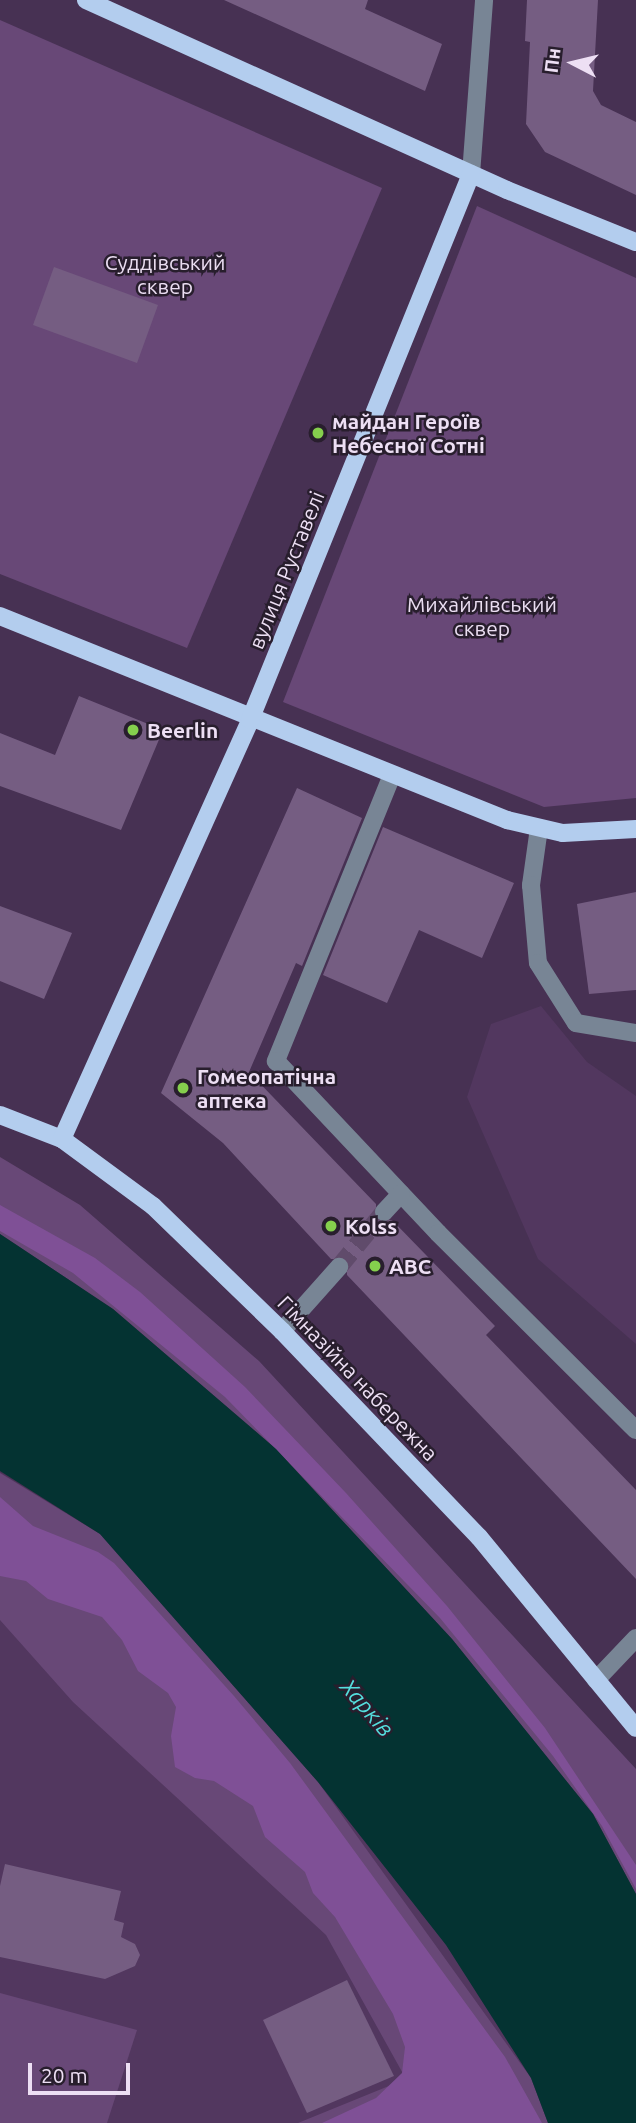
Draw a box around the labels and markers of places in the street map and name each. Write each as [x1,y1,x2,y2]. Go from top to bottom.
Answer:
place label: майдан Героїв Небесної Сотні [332,408,485,458]
marker: майдан Героїв Небесної Сотні [310,425,326,441]
place label: Beеrlin [147,717,218,743]
marker: Beеrlin [125,722,141,738]
place label: Гомеопатічна аптека [197,1063,336,1113]
marker: Гомеопатічна аптека [175,1080,191,1096]
place label: Kolss [345,1213,397,1239]
marker: Kolss [323,1218,339,1234]
place label: ABC [389,1253,431,1279]
marker: ABC [367,1258,383,1274]

